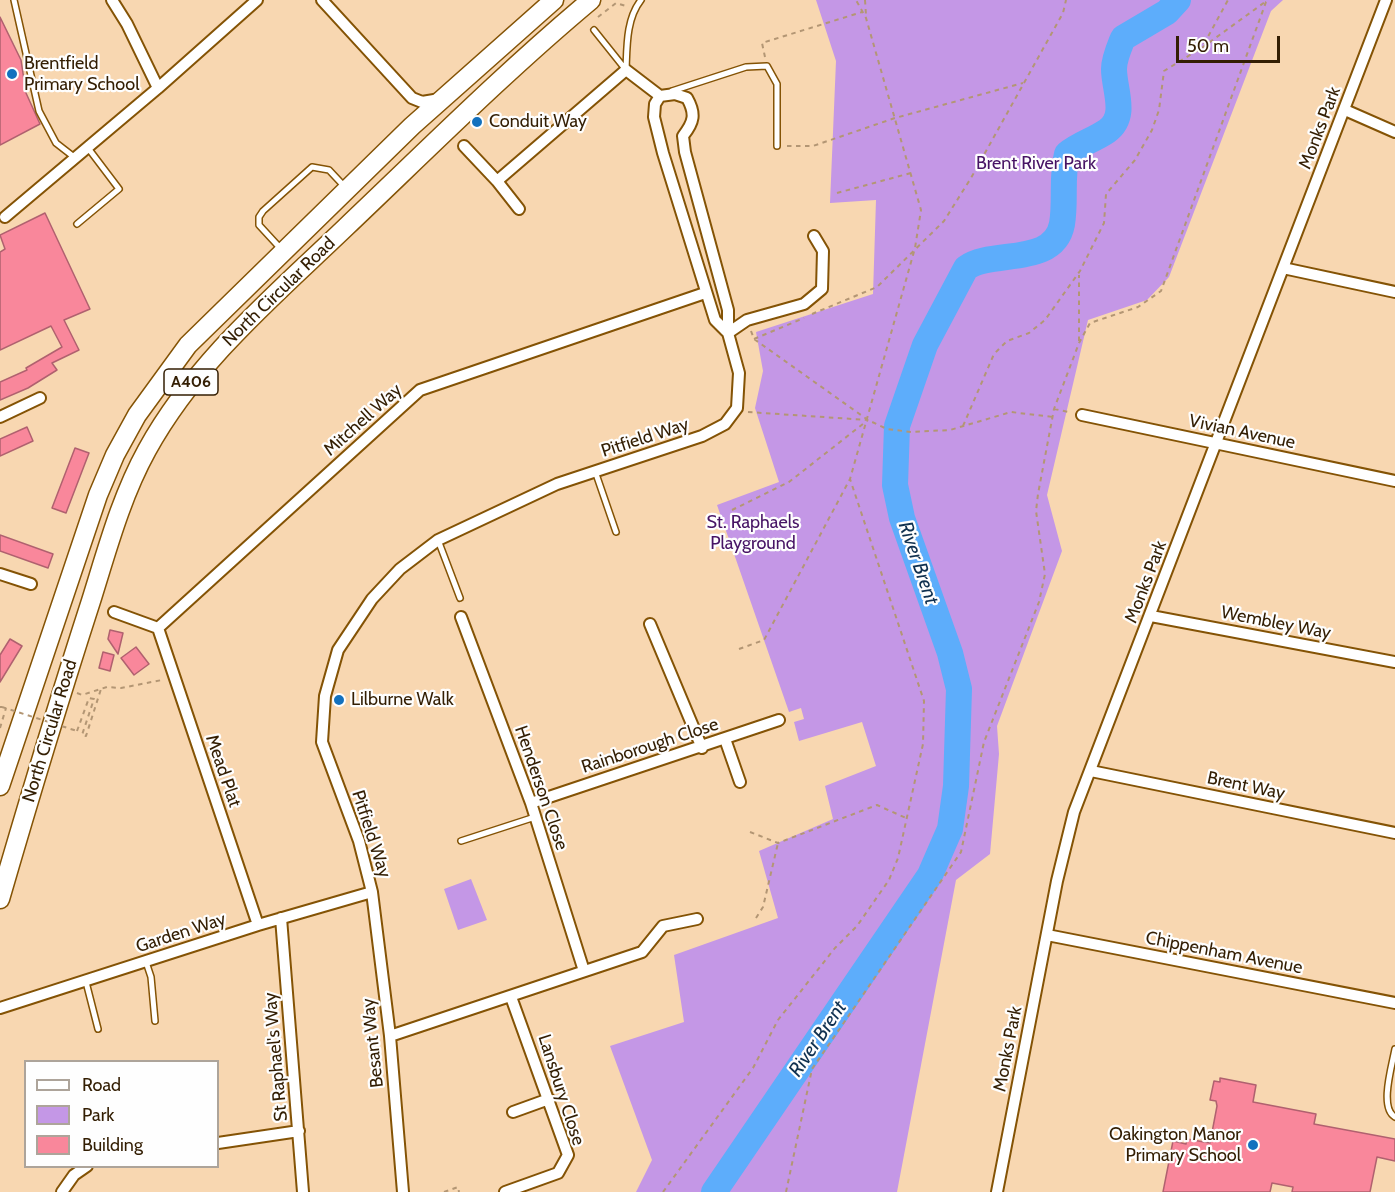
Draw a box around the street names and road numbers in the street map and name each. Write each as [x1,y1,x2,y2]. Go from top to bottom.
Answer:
street label: Monks Park [1294,84,1346,172]
street label: North Circular Road [218,233,340,351]
road number: A406 [164,369,218,395]
street label: Mitchell Way [320,379,406,461]
street label: Vivian Avenue [1187,410,1297,454]
street label: Pitfield Way [598,414,692,462]
street label: Monks Park [1120,538,1172,626]
street label: Wembley Way [1219,602,1333,644]
street label: North Circular Road [18,657,82,805]
street label: Rainborough Close [579,714,721,778]
street label: Henderson Close [510,723,572,853]
street label: Mead Plat [201,732,245,810]
street label: Brent Way [1205,767,1287,805]
street label: Pitfield Way [347,787,395,881]
street label: Garden Way [133,908,229,958]
street label: Chippenham Avenue [1144,927,1304,979]
street label: St Raphael's Way [260,992,292,1122]
street label: Besant Way [358,997,388,1089]
street label: Monks Park [989,1005,1027,1093]
street label: Lansbury Close [533,1032,589,1148]

